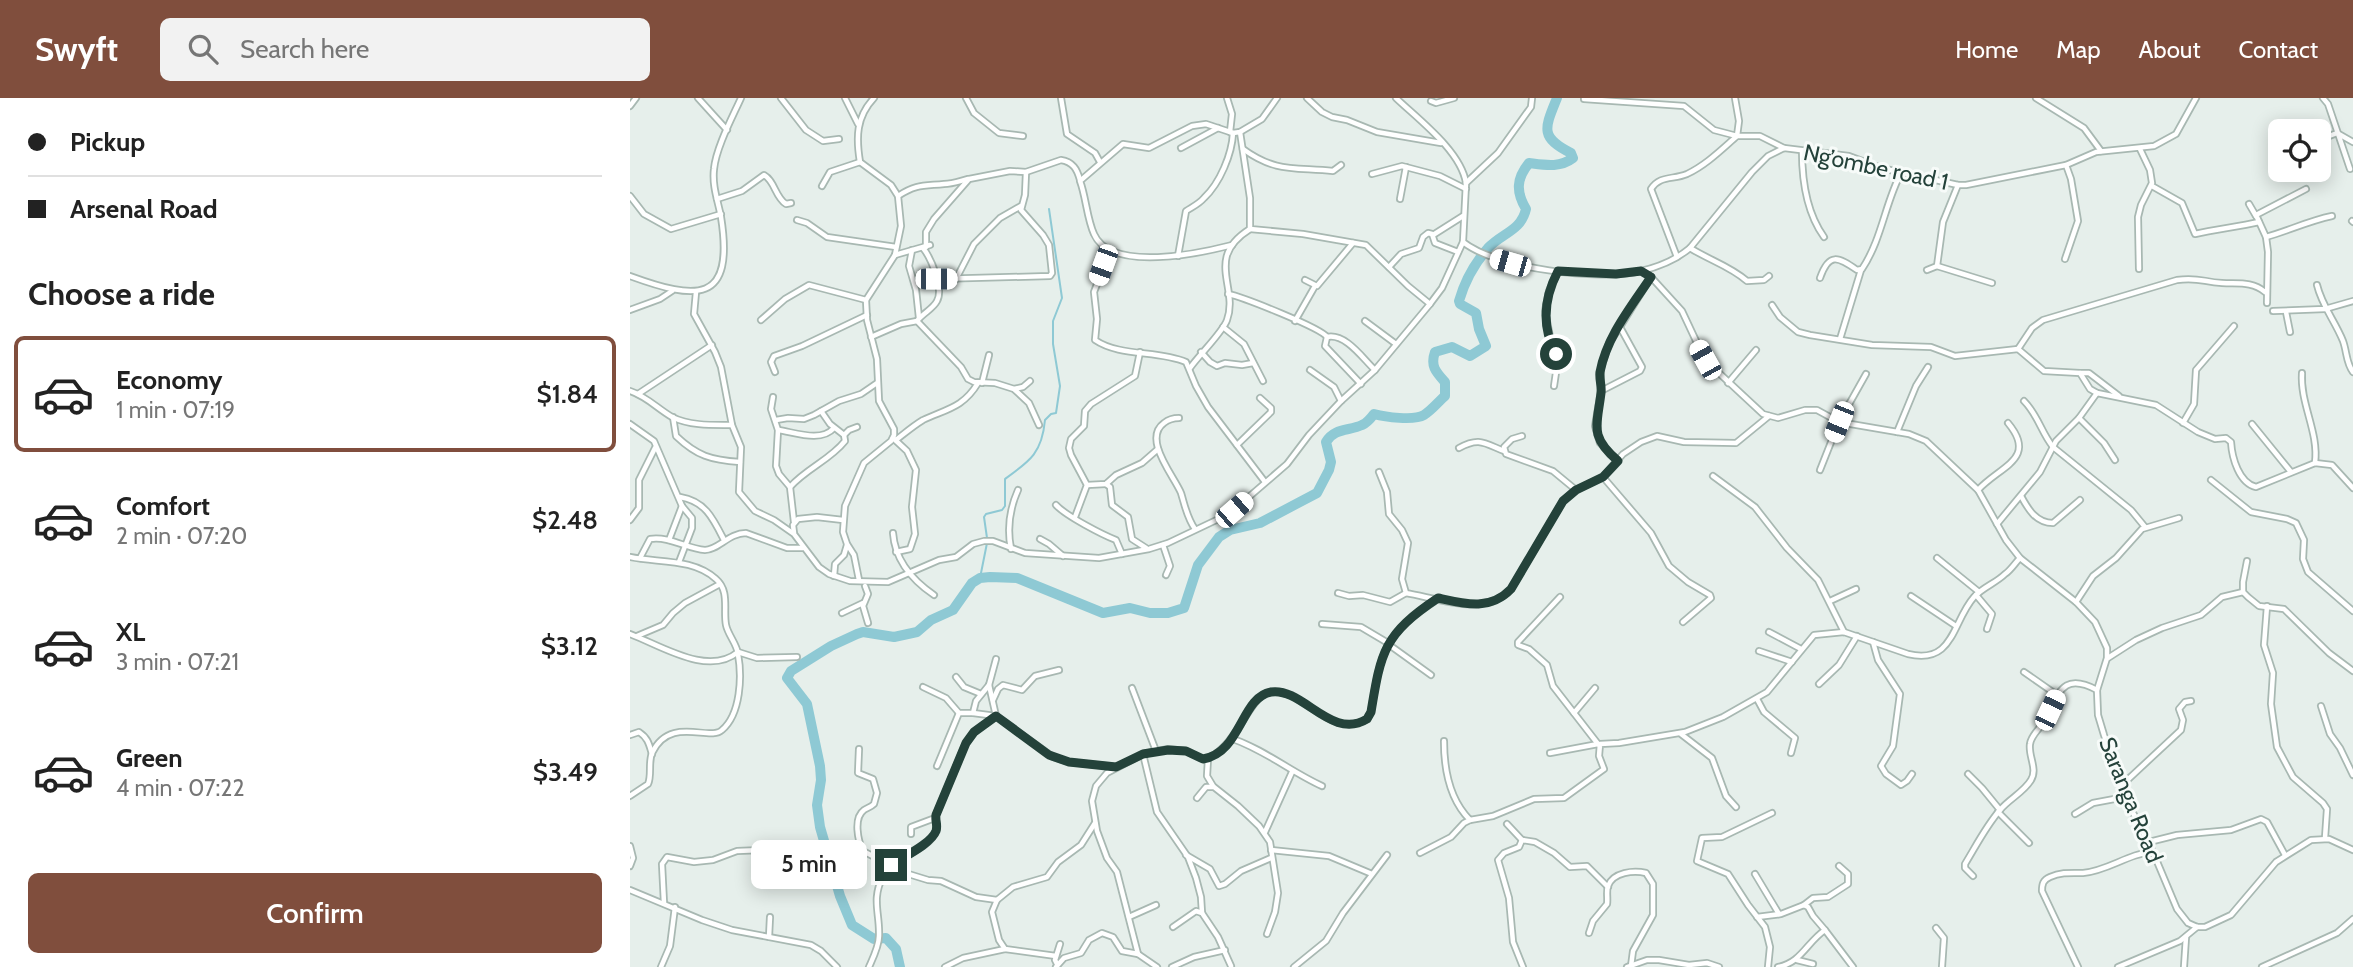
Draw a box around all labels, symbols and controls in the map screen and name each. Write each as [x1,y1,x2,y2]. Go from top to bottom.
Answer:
search box [160,18,650,81]
text: Swyft [35,29,118,69]
icon: search [184,30,222,68]
text: Search here [240,33,369,65]
text: Home [1955,35,2018,64]
text: Map [2056,35,2101,64]
text: About [2139,35,2201,64]
text: Contact [2239,35,2318,64]
map controls [2268,119,2331,182]
button: locate [2268,119,2331,182]
text: Pickup [70,126,145,158]
street label: Ng’ombe road 1 [1801,138,1951,196]
text: Arsenal Road [70,193,218,225]
car [1086,242,1121,288]
car [1487,247,1534,279]
car [916,269,958,290]
text: Choose a ride [28,274,215,313]
car [1686,337,1725,383]
route start [1540,338,1572,370]
icon: car [32,363,95,426]
text: Economy [116,364,222,396]
text: $1.84 [537,378,598,410]
text: 1 min · 07:19 [116,396,235,424]
car [1822,399,1857,445]
car [1212,488,1257,532]
icon: car [32,489,95,552]
text: Comfort [116,490,210,522]
text: $2.48 [532,504,598,536]
text: 2 min · 07:20 [116,522,247,550]
icon: car [32,615,95,678]
text: XL [116,616,145,648]
text: $3.12 [541,630,598,662]
text: 3 min · 07:21 [116,648,239,676]
car [2032,687,2069,733]
street label: Saranga Road [2093,733,2169,867]
icon: car [32,741,95,804]
text: Green [116,742,183,774]
text: $3.49 [533,756,598,788]
text: 4 min · 07:22 [116,774,244,802]
callout: 5 min [751,840,866,890]
route end [875,849,907,881]
text: 5 min [781,850,837,878]
button: Confirm [28,873,602,953]

